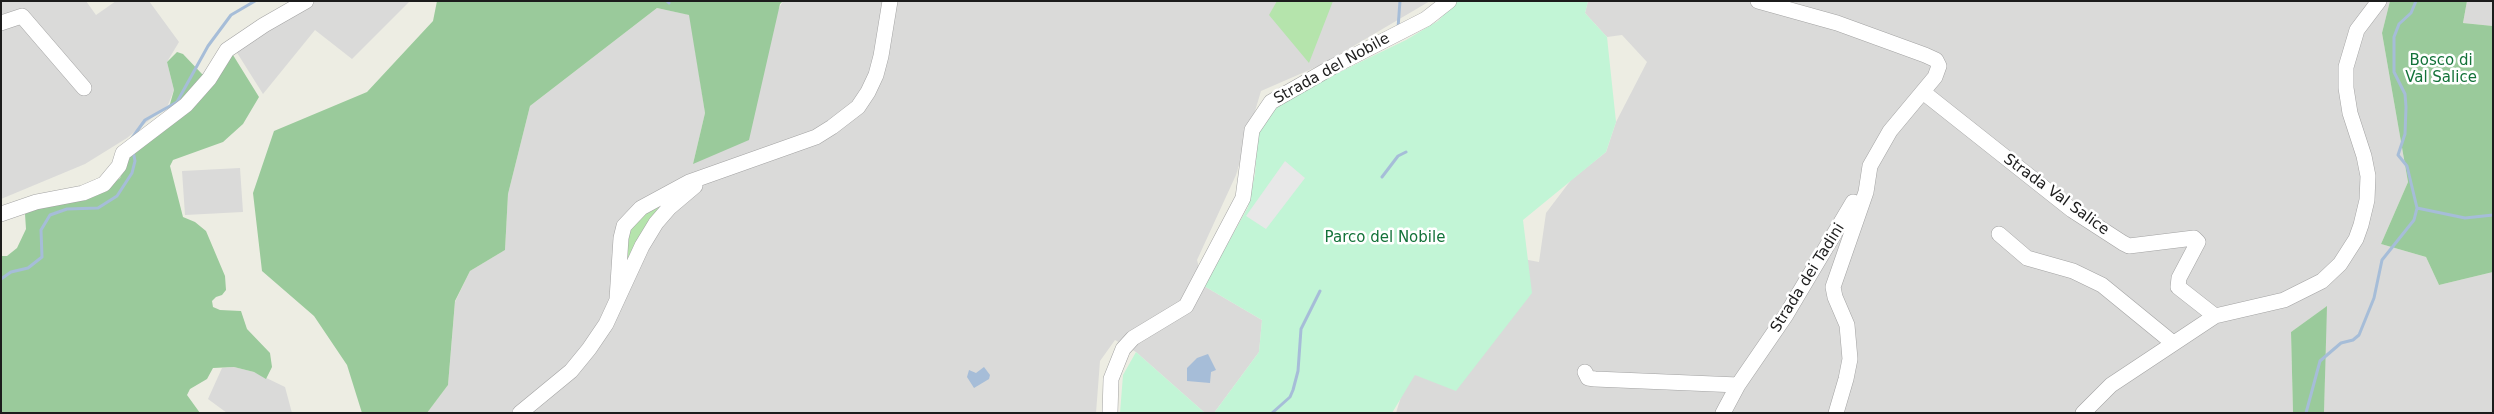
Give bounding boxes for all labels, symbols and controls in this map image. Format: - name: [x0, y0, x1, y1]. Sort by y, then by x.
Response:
- street label: Strada del Nobile: [1271, 30, 1393, 108]
- park label: Bosco di Val Salice: [2405, 52, 2477, 87]
- street label: Strada Val Salice: [2000, 151, 2112, 239]
- street label: Strada dei Tadini: [1767, 220, 1849, 336]
- park label: Parco del Nobile: [1325, 229, 1445, 247]

